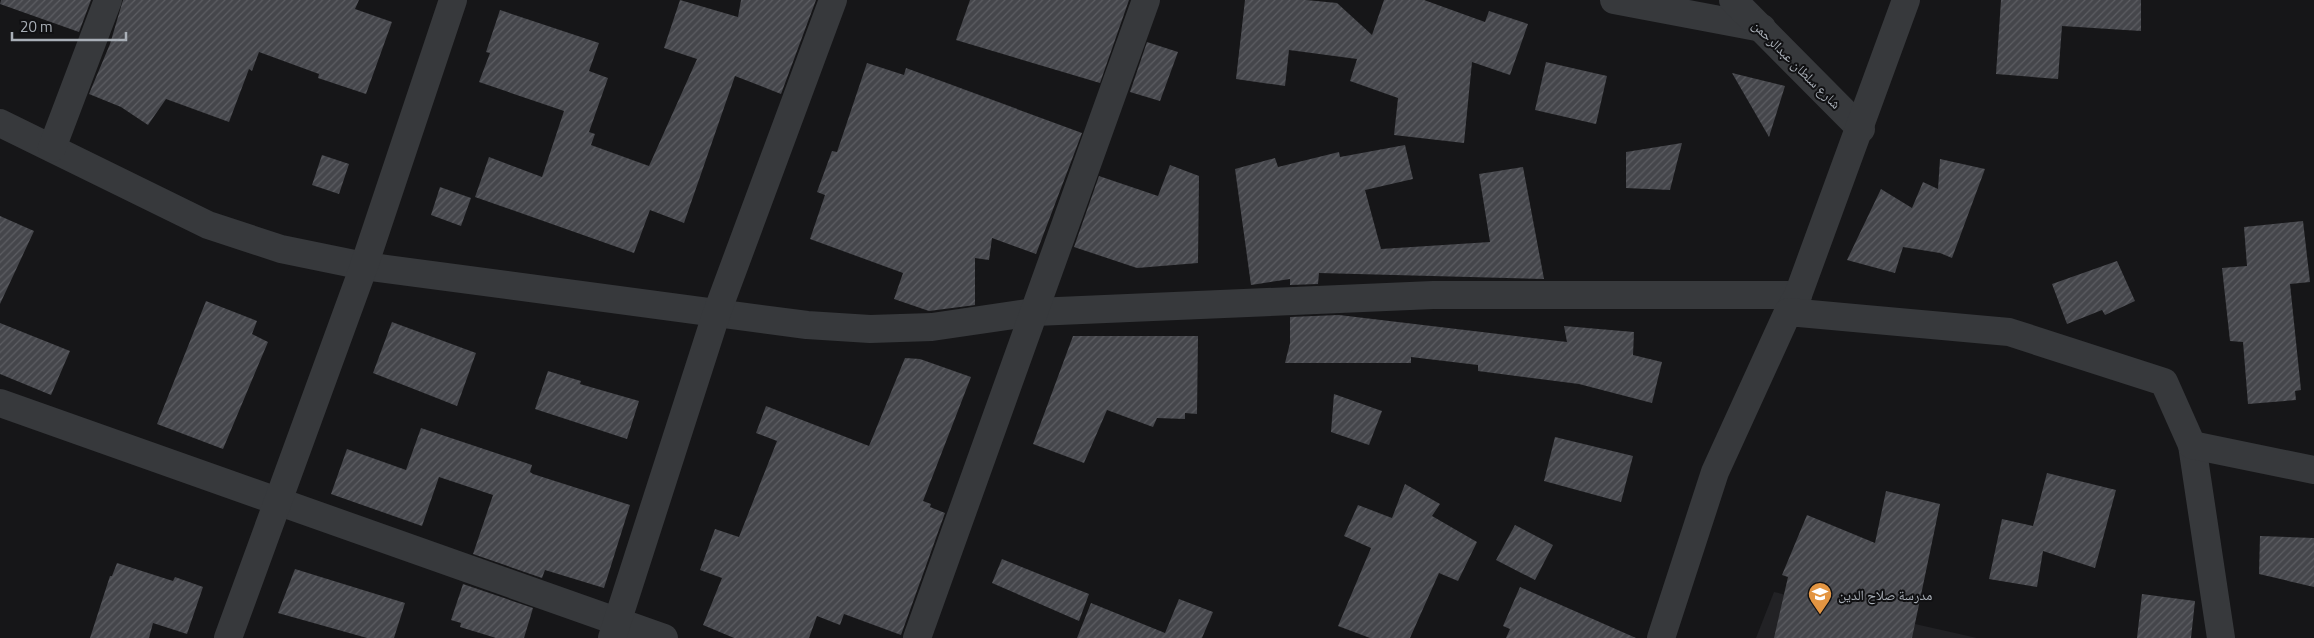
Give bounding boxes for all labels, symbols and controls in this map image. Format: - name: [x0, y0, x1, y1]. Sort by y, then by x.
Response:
- scale bar: [12, 10, 126, 42]
- text: 20 m: [20, 15, 53, 38]
- street label: شارع سلطان عبدالرحمن: [1748, 15, 1846, 113]
- school or university icon: مدرسة صلاح الدين: [1807, 581, 1833, 615]
- place label: مدرسة صلاح الدين: [1838, 584, 1933, 605]

